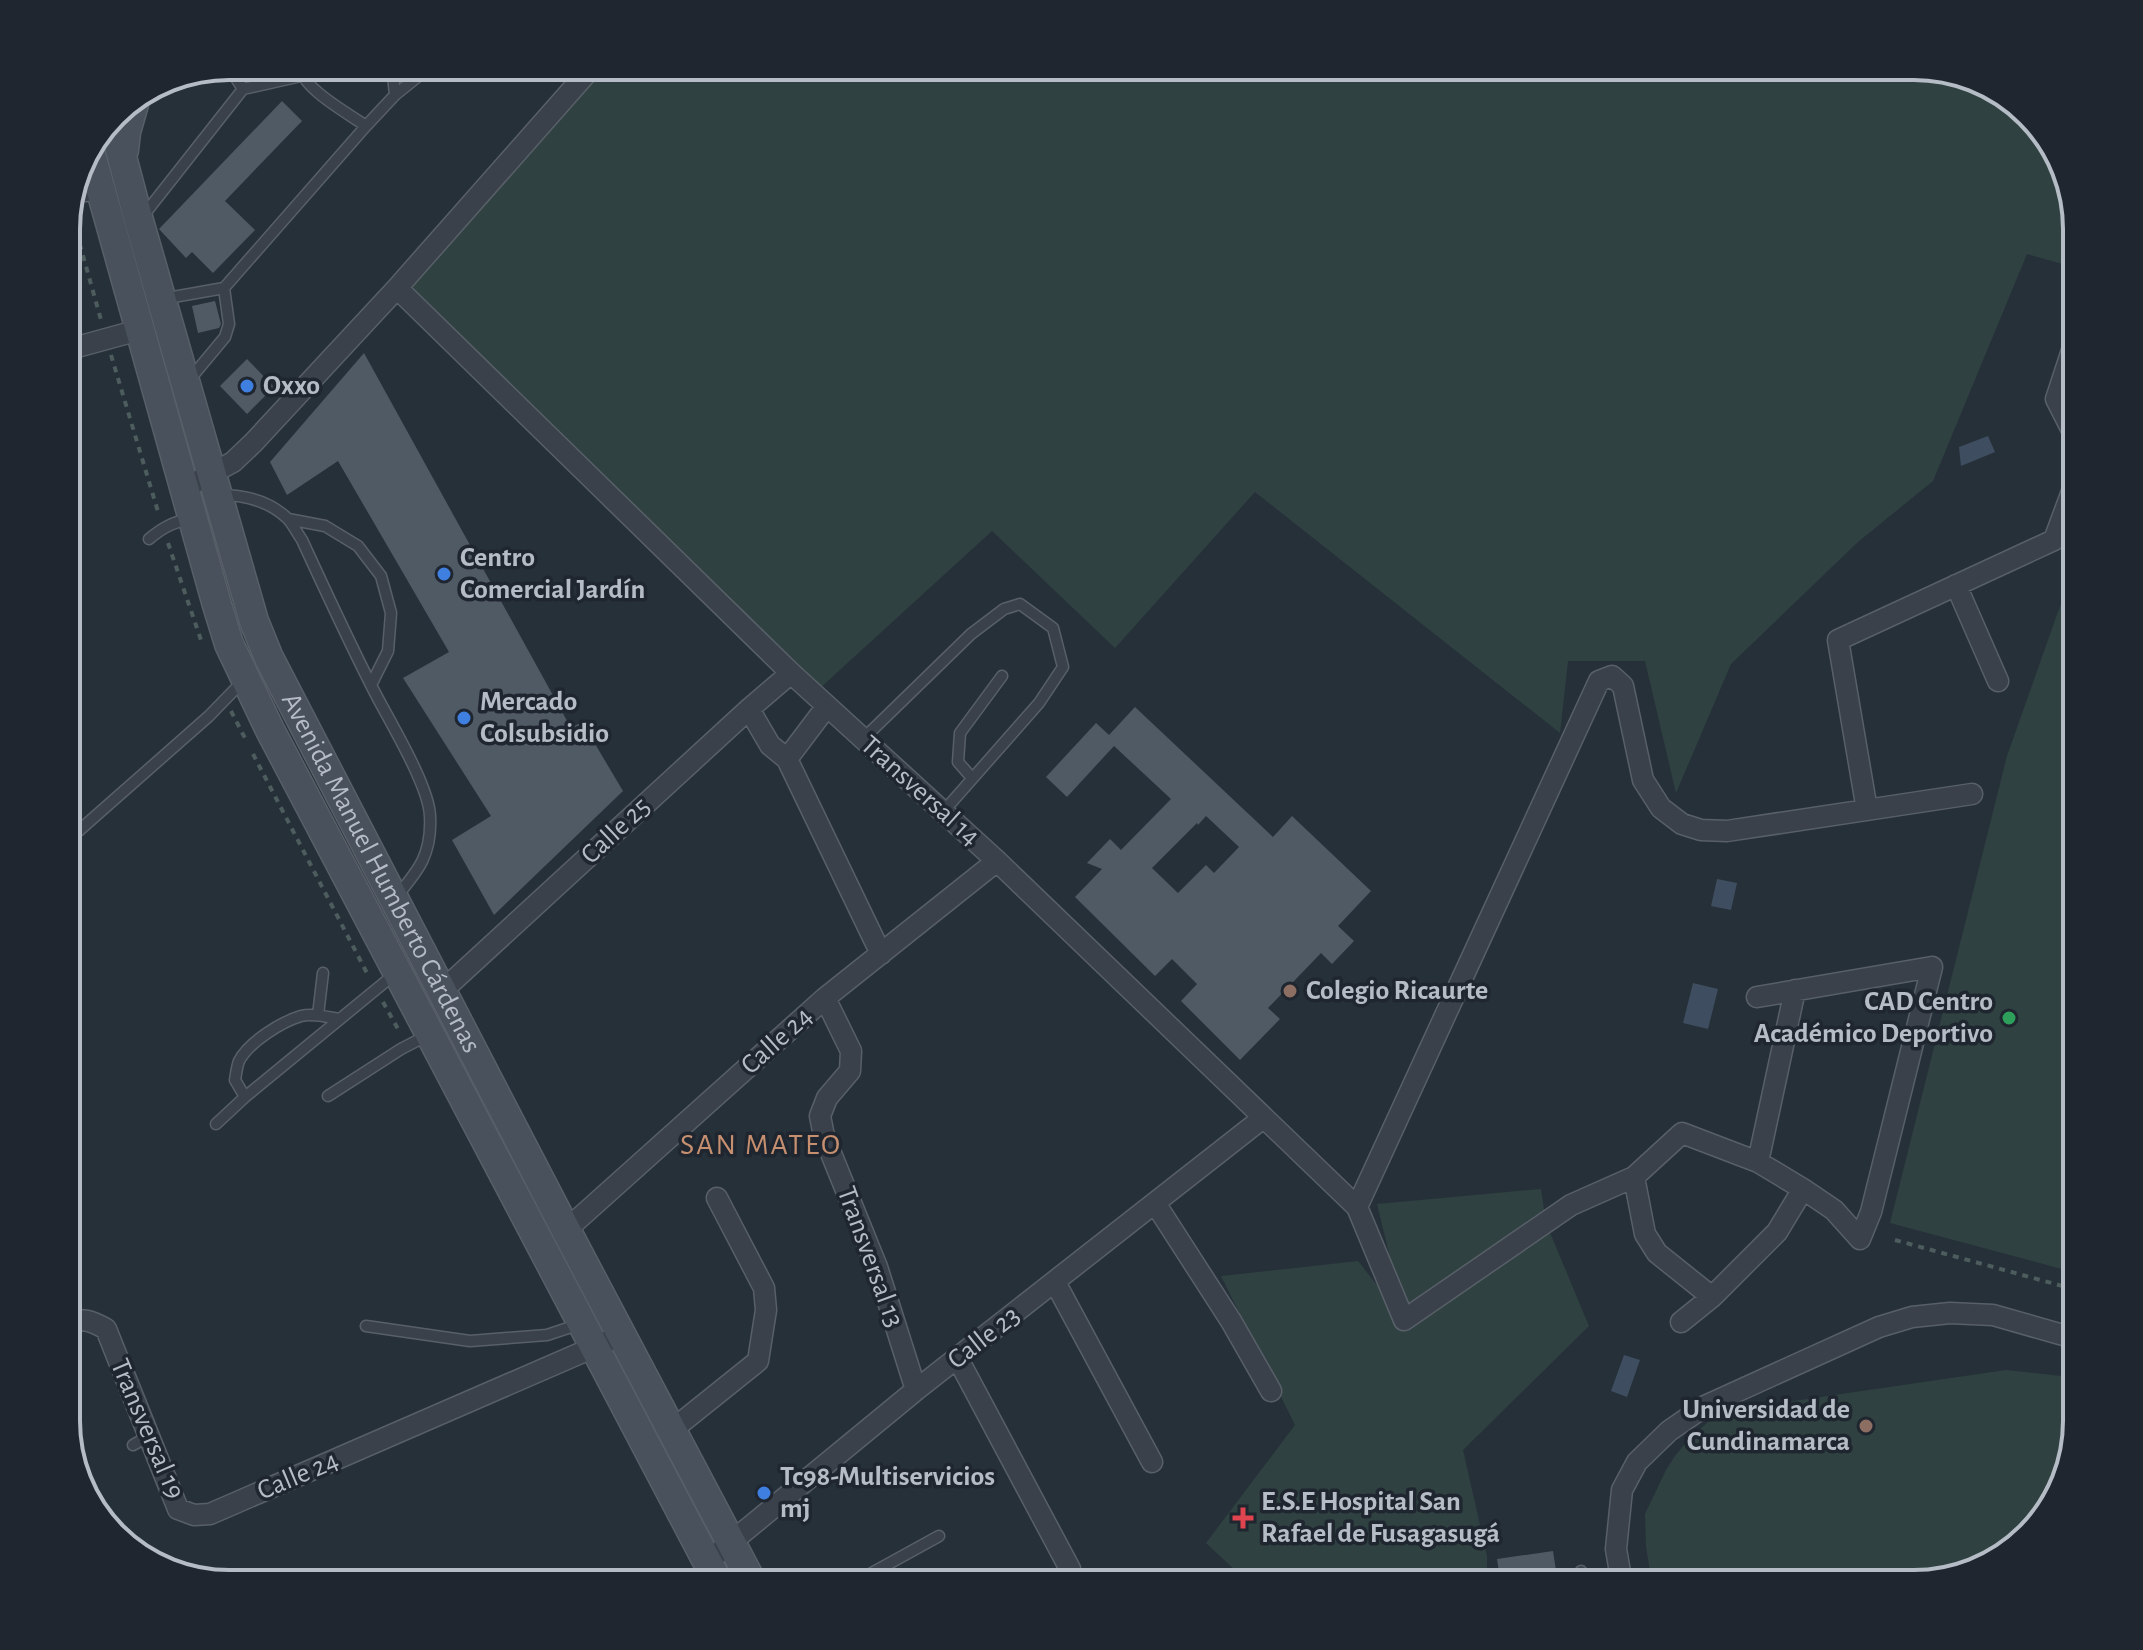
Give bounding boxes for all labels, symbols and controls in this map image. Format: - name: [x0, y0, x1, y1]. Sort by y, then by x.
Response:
- place label: Oxxo: [263, 372, 320, 400]
- marker: Oxxo: [238, 377, 256, 395]
- place label: Centro Comercial Jardín: [460, 544, 645, 604]
- marker: Centro Comercial Jardín: [435, 565, 453, 583]
- place label: Mercado Colsubsidio: [480, 688, 609, 748]
- street label: Avenida Manuel Humberto Cárdenas: [276, 689, 486, 1058]
- marker: Mercado Colsubsidio: [455, 709, 473, 727]
- street label: Transversal 14: [855, 731, 985, 851]
- street label: Calle 25: [576, 792, 656, 870]
- place label: Colegio Ricaurte: [1306, 977, 1488, 1005]
- marker: Colegio Ricaurte: [1281, 982, 1299, 1000]
- place label: CAD Centro Académico Deportivo: [1754, 988, 1993, 1048]
- street label: Calle 24: [736, 1002, 818, 1080]
- marker: CAD Centro Académico Deportivo: [2000, 1009, 2018, 1027]
- district label: SAN MATEO: [680, 1130, 842, 1160]
- street label: Transversal 13: [832, 1183, 908, 1331]
- street label: Calle 23: [943, 1301, 1025, 1375]
- street label: Transversal 19: [105, 1355, 189, 1503]
- place label: Universidad de Cundinamarca: [1682, 1396, 1850, 1456]
- marker: Universidad de Cundinamarca: [1857, 1417, 1875, 1435]
- street label: Calle 24: [253, 1446, 343, 1506]
- place label: Tc98-Multiservicios mj: [780, 1463, 995, 1523]
- marker: Tc98-Multiservicios mj: [755, 1484, 773, 1502]
- place label: E.S.E Hospital San Rafael de Fusagasugá: [1261, 1488, 1500, 1548]
- marker: E.S.E Hospital San Rafael de Fusagasugá: [1232, 1507, 1254, 1529]

